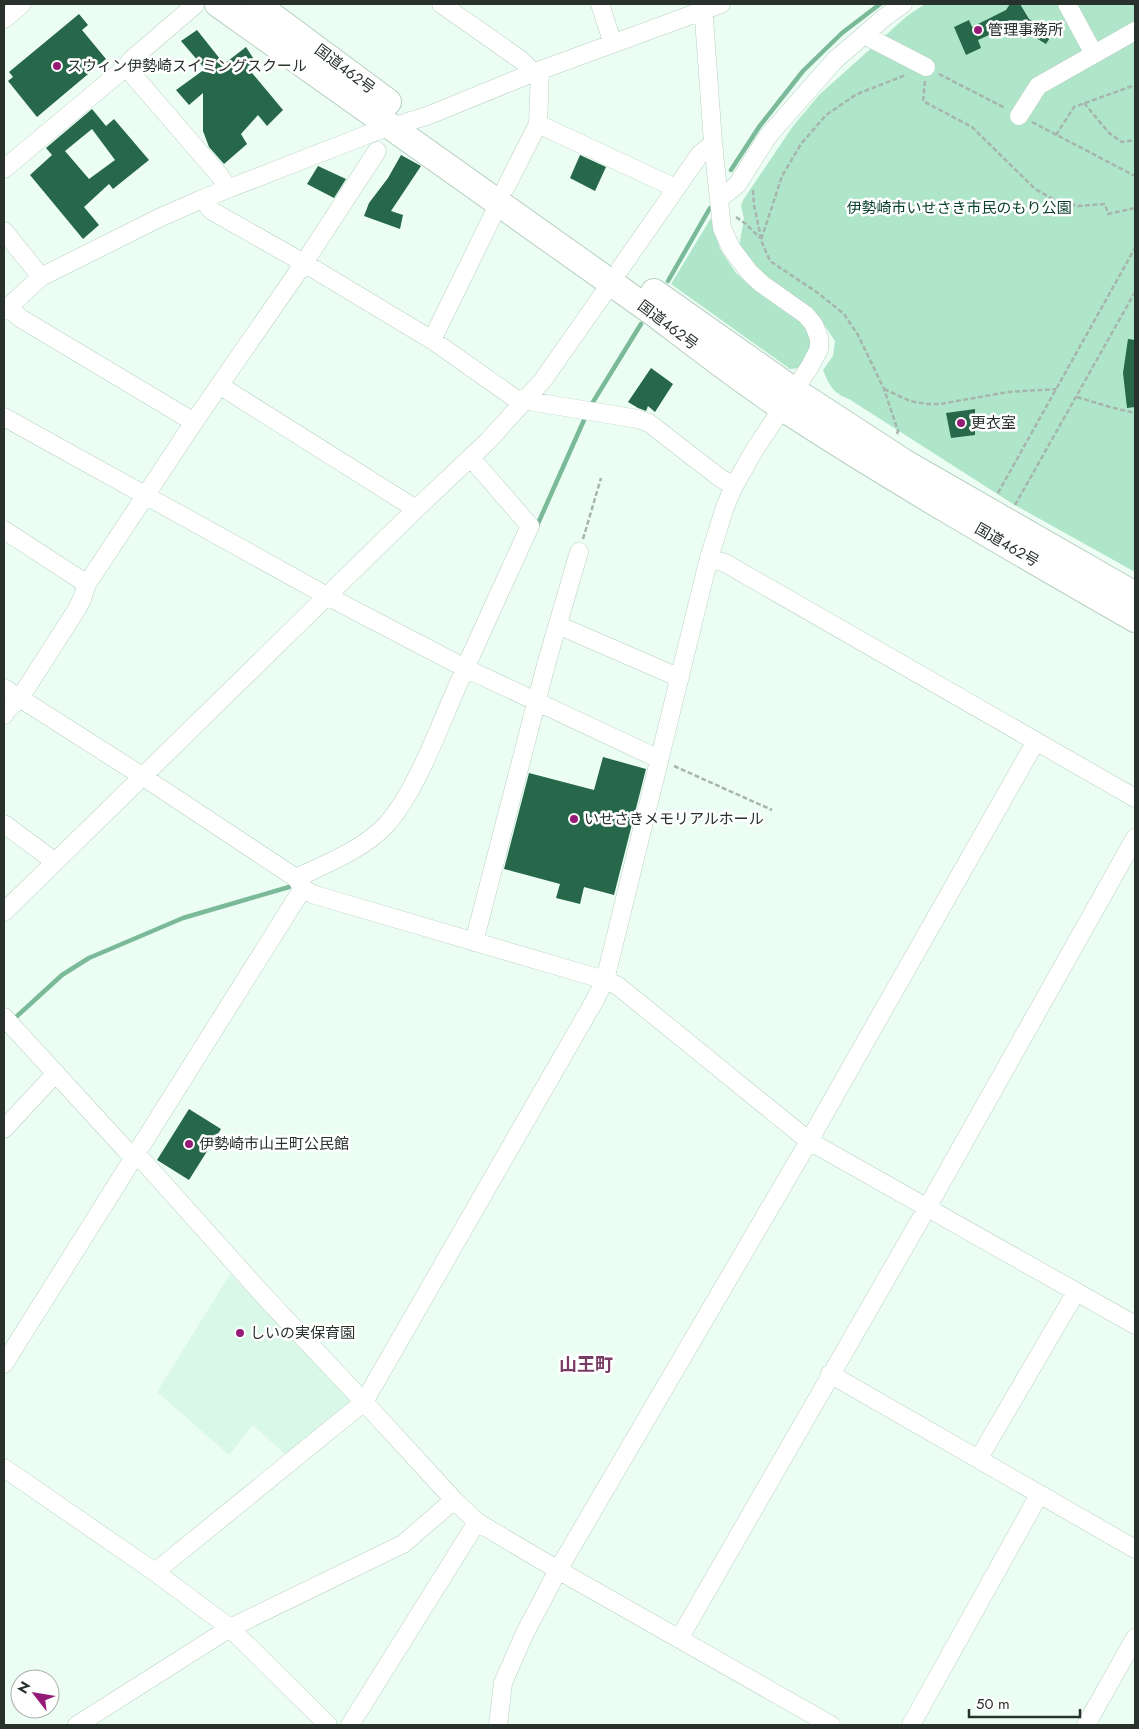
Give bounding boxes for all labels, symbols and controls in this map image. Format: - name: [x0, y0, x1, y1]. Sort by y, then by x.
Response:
- place label: 管理事務所: [988, 19, 1063, 41]
- marker: 管理事務所: [972, 24, 984, 36]
- street label: 国道462号: [310, 39, 380, 99]
- place label: スウィン伊勢崎スイミングスクール: [67, 55, 307, 77]
- marker: スウィン伊勢崎スイミングスクール: [51, 60, 63, 72]
- park label: 伊勢崎市いせさき市民のもり公園: [846, 197, 1072, 219]
- street label: 国道462号: [633, 295, 703, 355]
- place label: 更衣室: [971, 412, 1016, 434]
- marker: 更衣室: [955, 417, 967, 429]
- street label: 国道462号: [971, 518, 1043, 572]
- place label: いせさきメモリアルホール: [584, 808, 764, 830]
- marker: いせさきメモリアルホール: [568, 813, 580, 825]
- place label: 伊勢崎市山王町公民館: [199, 1133, 349, 1155]
- marker: 伊勢崎市山王町公民館: [183, 1138, 195, 1150]
- place label: しいの実保育園: [250, 1322, 355, 1344]
- marker: しいの実保育園: [234, 1327, 246, 1339]
- district label: 山王町: [559, 1352, 613, 1378]
- north arrow: [10, 1669, 60, 1719]
- text: N: [12, 1677, 35, 1697]
- scale bar: [969, 1686, 1080, 1718]
- text: 50 m: [976, 1693, 1010, 1715]

